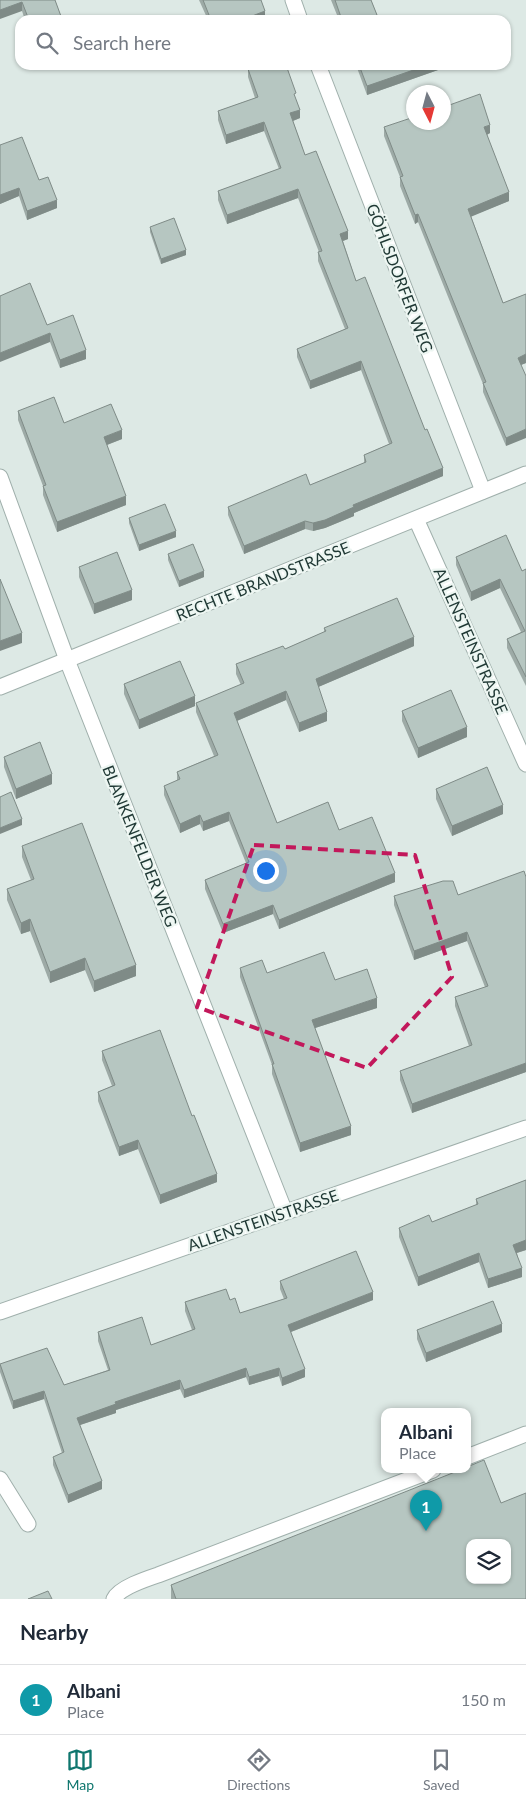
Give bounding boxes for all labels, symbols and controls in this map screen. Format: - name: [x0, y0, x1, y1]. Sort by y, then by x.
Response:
- search box: [15, 15, 511, 70]
- icon: search: [33, 29, 61, 57]
- text: Search here: [73, 31, 171, 54]
- north arrow: [406, 85, 451, 130]
- street label: GÖHLSDORFER WEG: [363, 201, 438, 355]
- street label: RECHTE BRANDSTRASSE: [173, 537, 353, 624]
- street label: ALLENSTEINSTRASSE: [431, 565, 512, 717]
- street label: BLANKENFELDER WEG: [99, 762, 182, 929]
- your location: [253, 858, 279, 884]
- street label: ALLENSTEINSTRASSE: [185, 1185, 341, 1254]
- popup: [381, 1408, 471, 1473]
- text: Albani: [399, 1420, 453, 1443]
- text: Place: [399, 1443, 436, 1462]
- pin: 1: [410, 1490, 442, 1531]
- map controls: [466, 1539, 511, 1584]
- button: layers: [466, 1539, 511, 1584]
- text: Nearby: [20, 1619, 88, 1644]
- text: Albani: [67, 1679, 121, 1702]
- text: 1: [31, 1690, 41, 1709]
- text: 150 m: [461, 1690, 506, 1709]
- text: Place: [67, 1702, 104, 1721]
- tab: Map: [66, 1746, 94, 1793]
- tab: Directions: [227, 1746, 290, 1793]
- tab: Saved: [423, 1746, 460, 1793]

